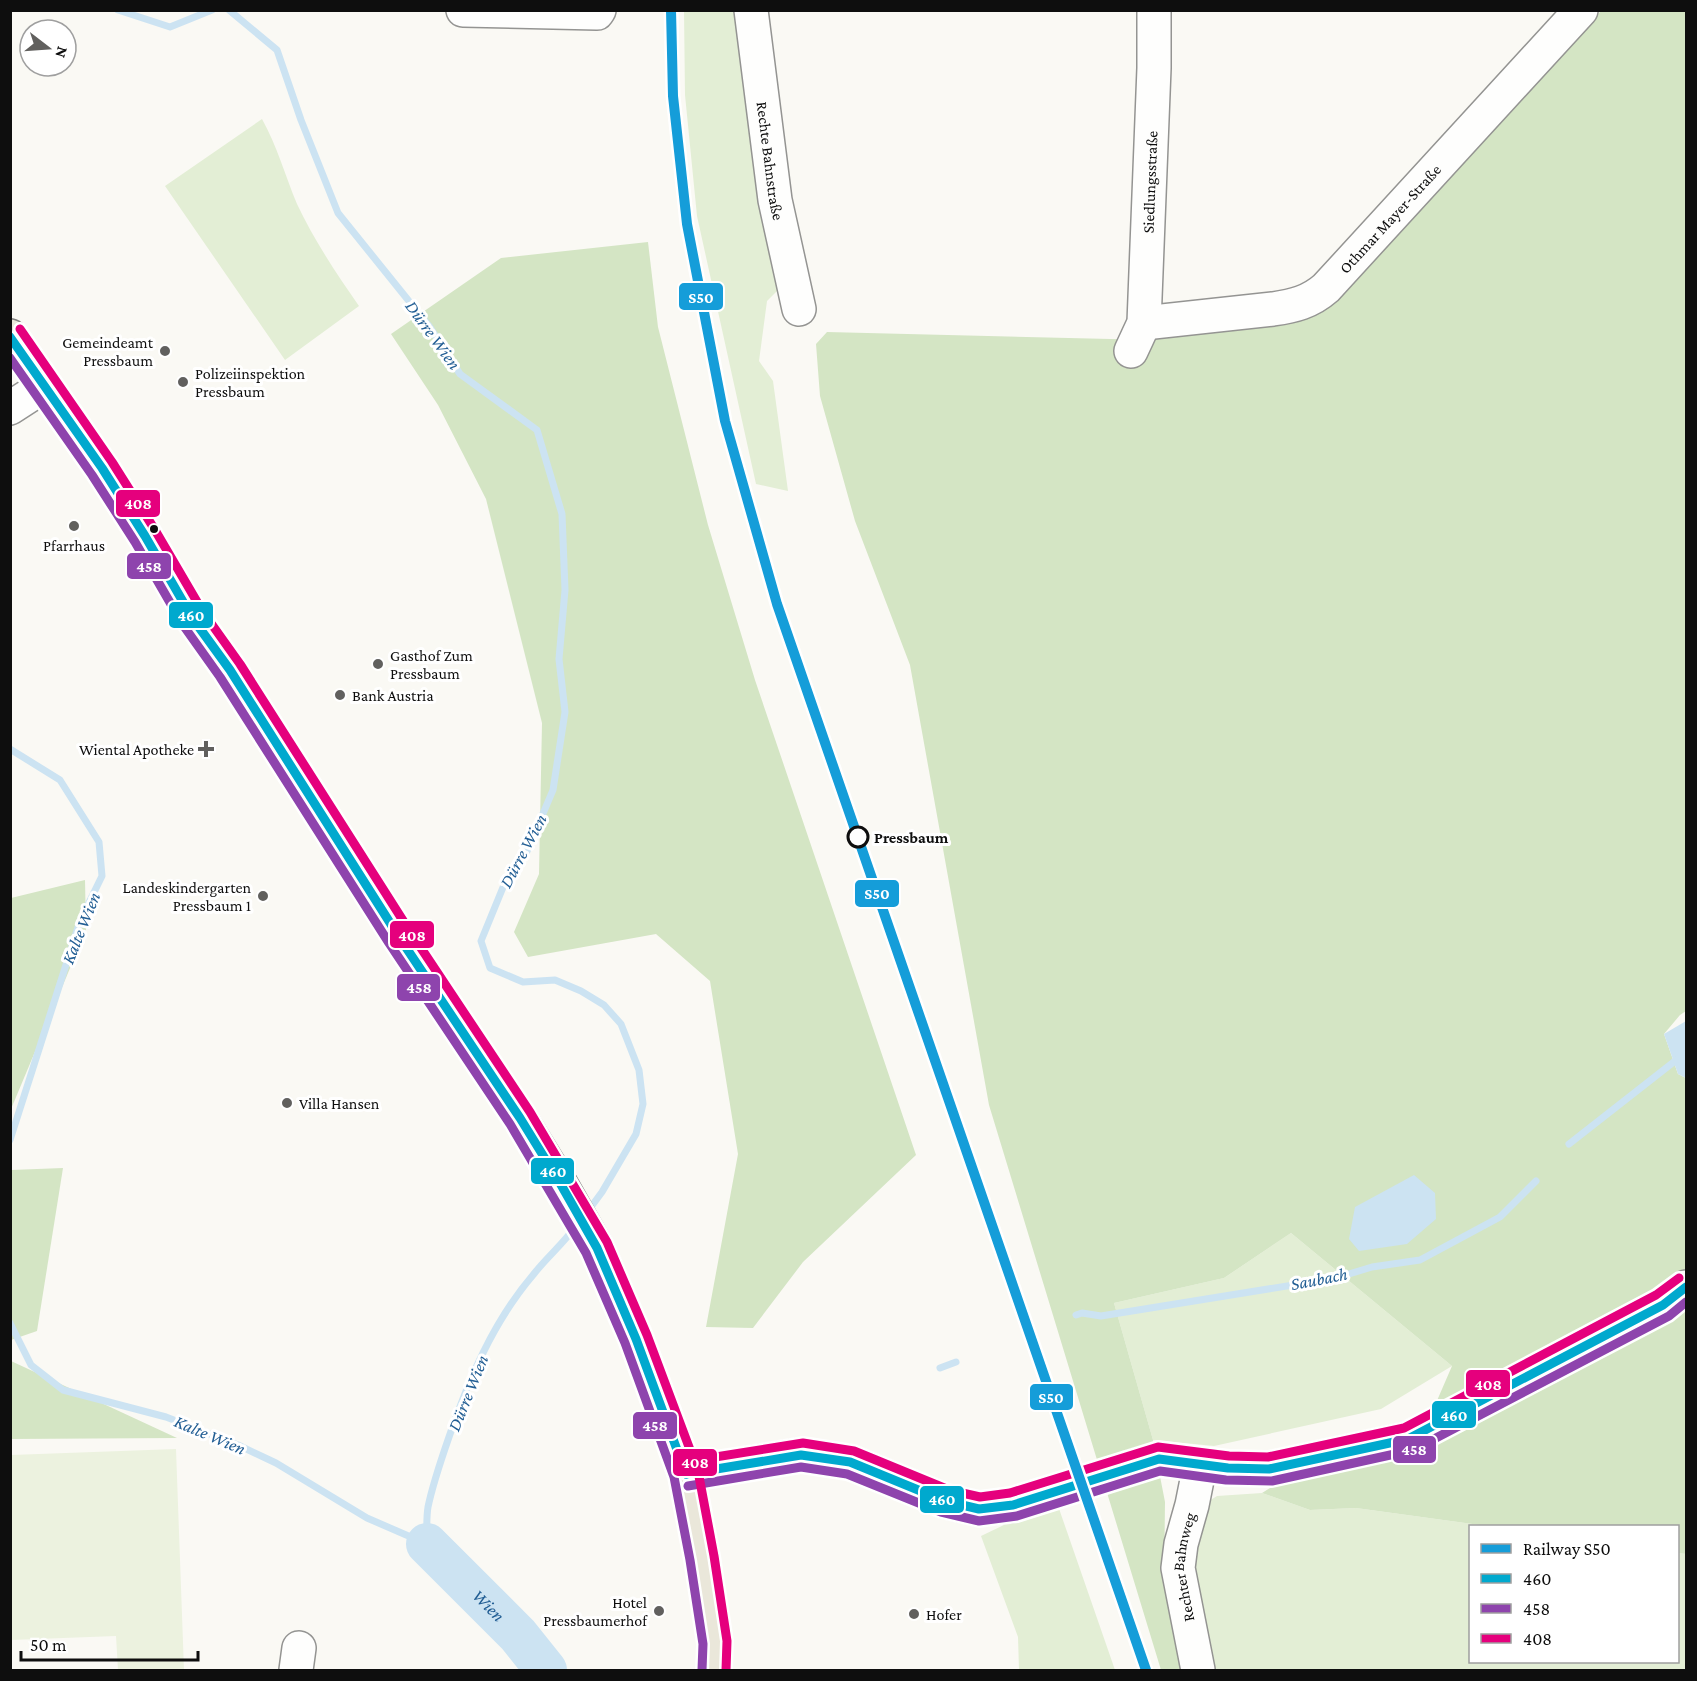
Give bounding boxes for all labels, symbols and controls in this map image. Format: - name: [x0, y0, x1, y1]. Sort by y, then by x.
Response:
- north arrow: [18, 18, 78, 78]
- text: N: [52, 45, 72, 60]
- street label: Rechte Bahnstraße: [754, 100, 787, 222]
- street label: Siedlungsstraße: [1140, 130, 1161, 234]
- street label: Othmar Mayer-Straße: [1336, 161, 1444, 277]
- line badge: S50: [678, 282, 724, 311]
- text: S50: [688, 289, 714, 306]
- water label: Dürre Wien: [401, 297, 465, 373]
- place label: Gemeindeamt Pressbaum: [62, 334, 154, 369]
- marker: Gemeindeamt Pressbaum: [158, 344, 172, 358]
- place label: Polizeiinspektion Pressbaum: [195, 365, 306, 400]
- marker: Polizeiinspektion Pressbaum: [176, 375, 190, 389]
- line badge: 408: [115, 489, 161, 518]
- text: 408: [124, 495, 152, 512]
- marker: Pfarrhaus: [67, 519, 81, 533]
- unlabelled marker: [148, 523, 160, 535]
- place label: Pfarrhaus: [43, 537, 105, 554]
- line badge: 458: [126, 552, 172, 580]
- text: 458: [136, 558, 162, 575]
- line badge: 460: [168, 601, 214, 629]
- text: 460: [177, 607, 205, 624]
- place label: Gasthof Zum Pressbaum: [390, 647, 473, 682]
- marker: Gasthof Zum Pressbaum: [371, 657, 385, 671]
- place label: Bank Austria: [352, 687, 434, 704]
- marker: Bank Austria: [333, 688, 347, 702]
- place label: Wiental Apotheke: [79, 741, 194, 759]
- marker: Wiental Apotheke: [199, 742, 213, 756]
- water label: Dürre Wien: [495, 811, 551, 891]
- marker: Pressbaum: [847, 826, 869, 848]
- place label: Pressbaum: [874, 829, 949, 846]
- place label: Landeskindergarten Pressbaum 1: [122, 879, 251, 914]
- line badge: S50: [854, 879, 900, 908]
- text: S50: [864, 885, 890, 902]
- water label: Kalte Wien: [58, 889, 104, 967]
- marker: Landeskindergarten Pressbaum 1: [256, 889, 270, 903]
- line badge: 408: [389, 920, 435, 949]
- text: 408: [398, 927, 426, 944]
- line badge: 458: [396, 973, 441, 1002]
- text: 458: [406, 979, 432, 996]
- place label: Villa Hansen: [299, 1095, 380, 1112]
- marker: Villa Hansen: [280, 1096, 294, 1110]
- line badge: 460: [530, 1157, 575, 1185]
- text: 460: [539, 1163, 567, 1180]
- water label: Saubach: [1289, 1264, 1349, 1294]
- water label: Dürre Wien: [444, 1352, 492, 1434]
- line badge: 408: [1465, 1369, 1511, 1398]
- text: 408: [1474, 1376, 1502, 1393]
- line badge: S50: [1029, 1383, 1074, 1411]
- text: S50: [1038, 1389, 1064, 1406]
- line badge: 460: [1431, 1400, 1477, 1429]
- text: 460: [1440, 1407, 1468, 1424]
- water label: Kalte Wien: [171, 1411, 249, 1459]
- line badge: 458: [632, 1411, 678, 1440]
- text: 458: [642, 1417, 668, 1434]
- line badge: 458: [1392, 1435, 1437, 1464]
- text: 458: [1401, 1441, 1427, 1458]
- line badge: 408: [672, 1448, 718, 1477]
- text: 408: [681, 1454, 709, 1471]
- line badge: 460: [919, 1485, 965, 1514]
- text: 460: [928, 1491, 956, 1508]
- street label: Rechter Bahnweg: [1170, 1510, 1200, 1623]
- legend: [1469, 1525, 1679, 1663]
- text: Railway S50: [1523, 1539, 1611, 1559]
- text: 460: [1523, 1569, 1552, 1589]
- water label: Wien: [468, 1585, 509, 1626]
- place label: Hotel Pressbaumerhof: [543, 1594, 648, 1629]
- text: 458: [1523, 1599, 1550, 1619]
- marker: Hotel Pressbaumerhof: [652, 1604, 666, 1618]
- place label: Hofer: [926, 1606, 962, 1623]
- marker: Hofer: [907, 1607, 921, 1621]
- scale bar: [21, 1624, 198, 1662]
- text: 408: [1523, 1629, 1552, 1649]
- text: 50 m: [30, 1635, 67, 1655]

